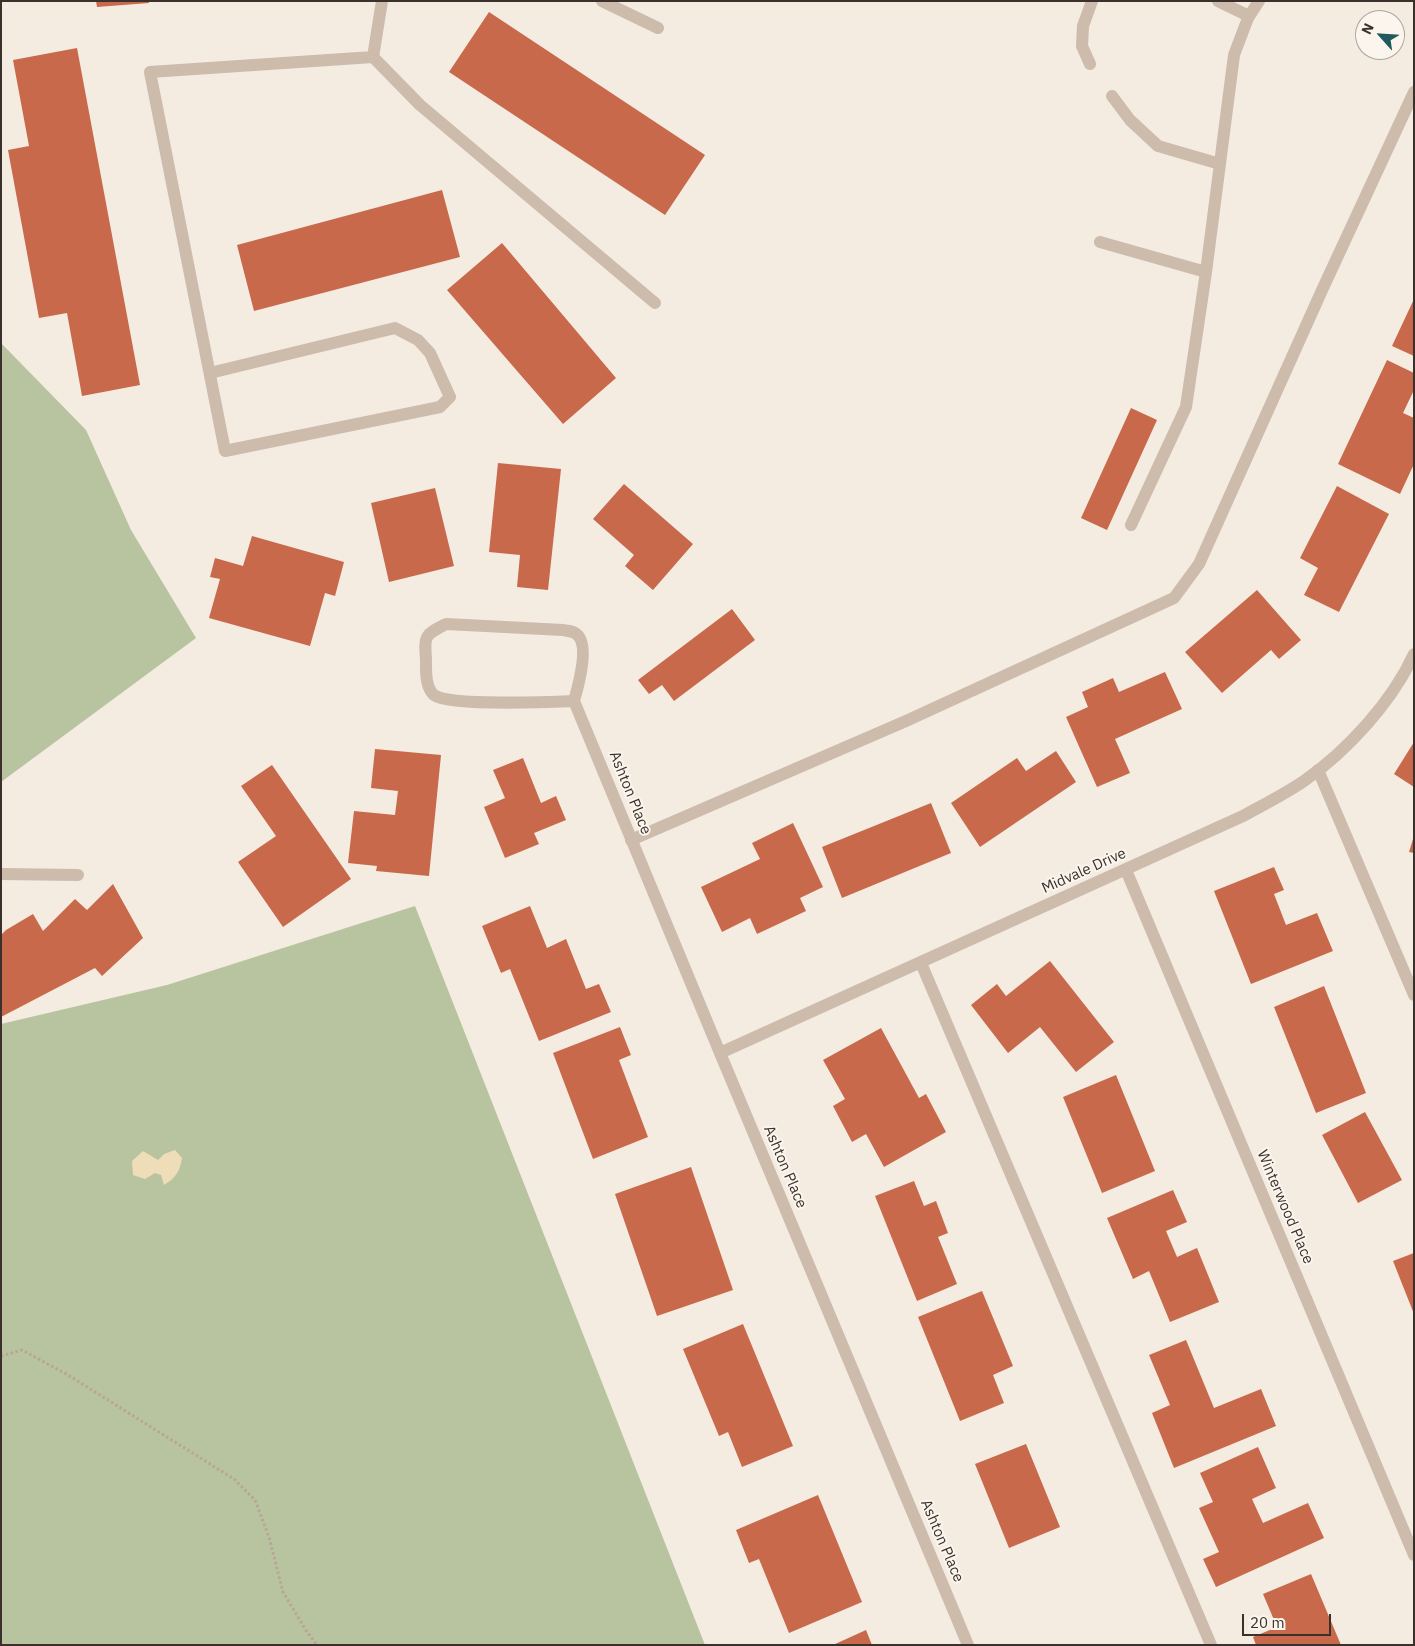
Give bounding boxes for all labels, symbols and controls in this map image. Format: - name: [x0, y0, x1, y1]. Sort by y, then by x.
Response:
- north arrow: [1355, 10, 1405, 60]
- text: N: [1357, 20, 1378, 37]
- street label: Ashton Place: [605, 749, 655, 837]
- street label: Midvale Drive: [1039, 844, 1129, 898]
- street label: Ashton Place: [760, 1123, 810, 1211]
- street label: Winterwood Place: [1253, 1147, 1317, 1267]
- street label: Ashton Place: [917, 1497, 967, 1585]
- scale bar: [1245, 1604, 1334, 1636]
- text: 20 m: [1250, 1613, 1285, 1632]

